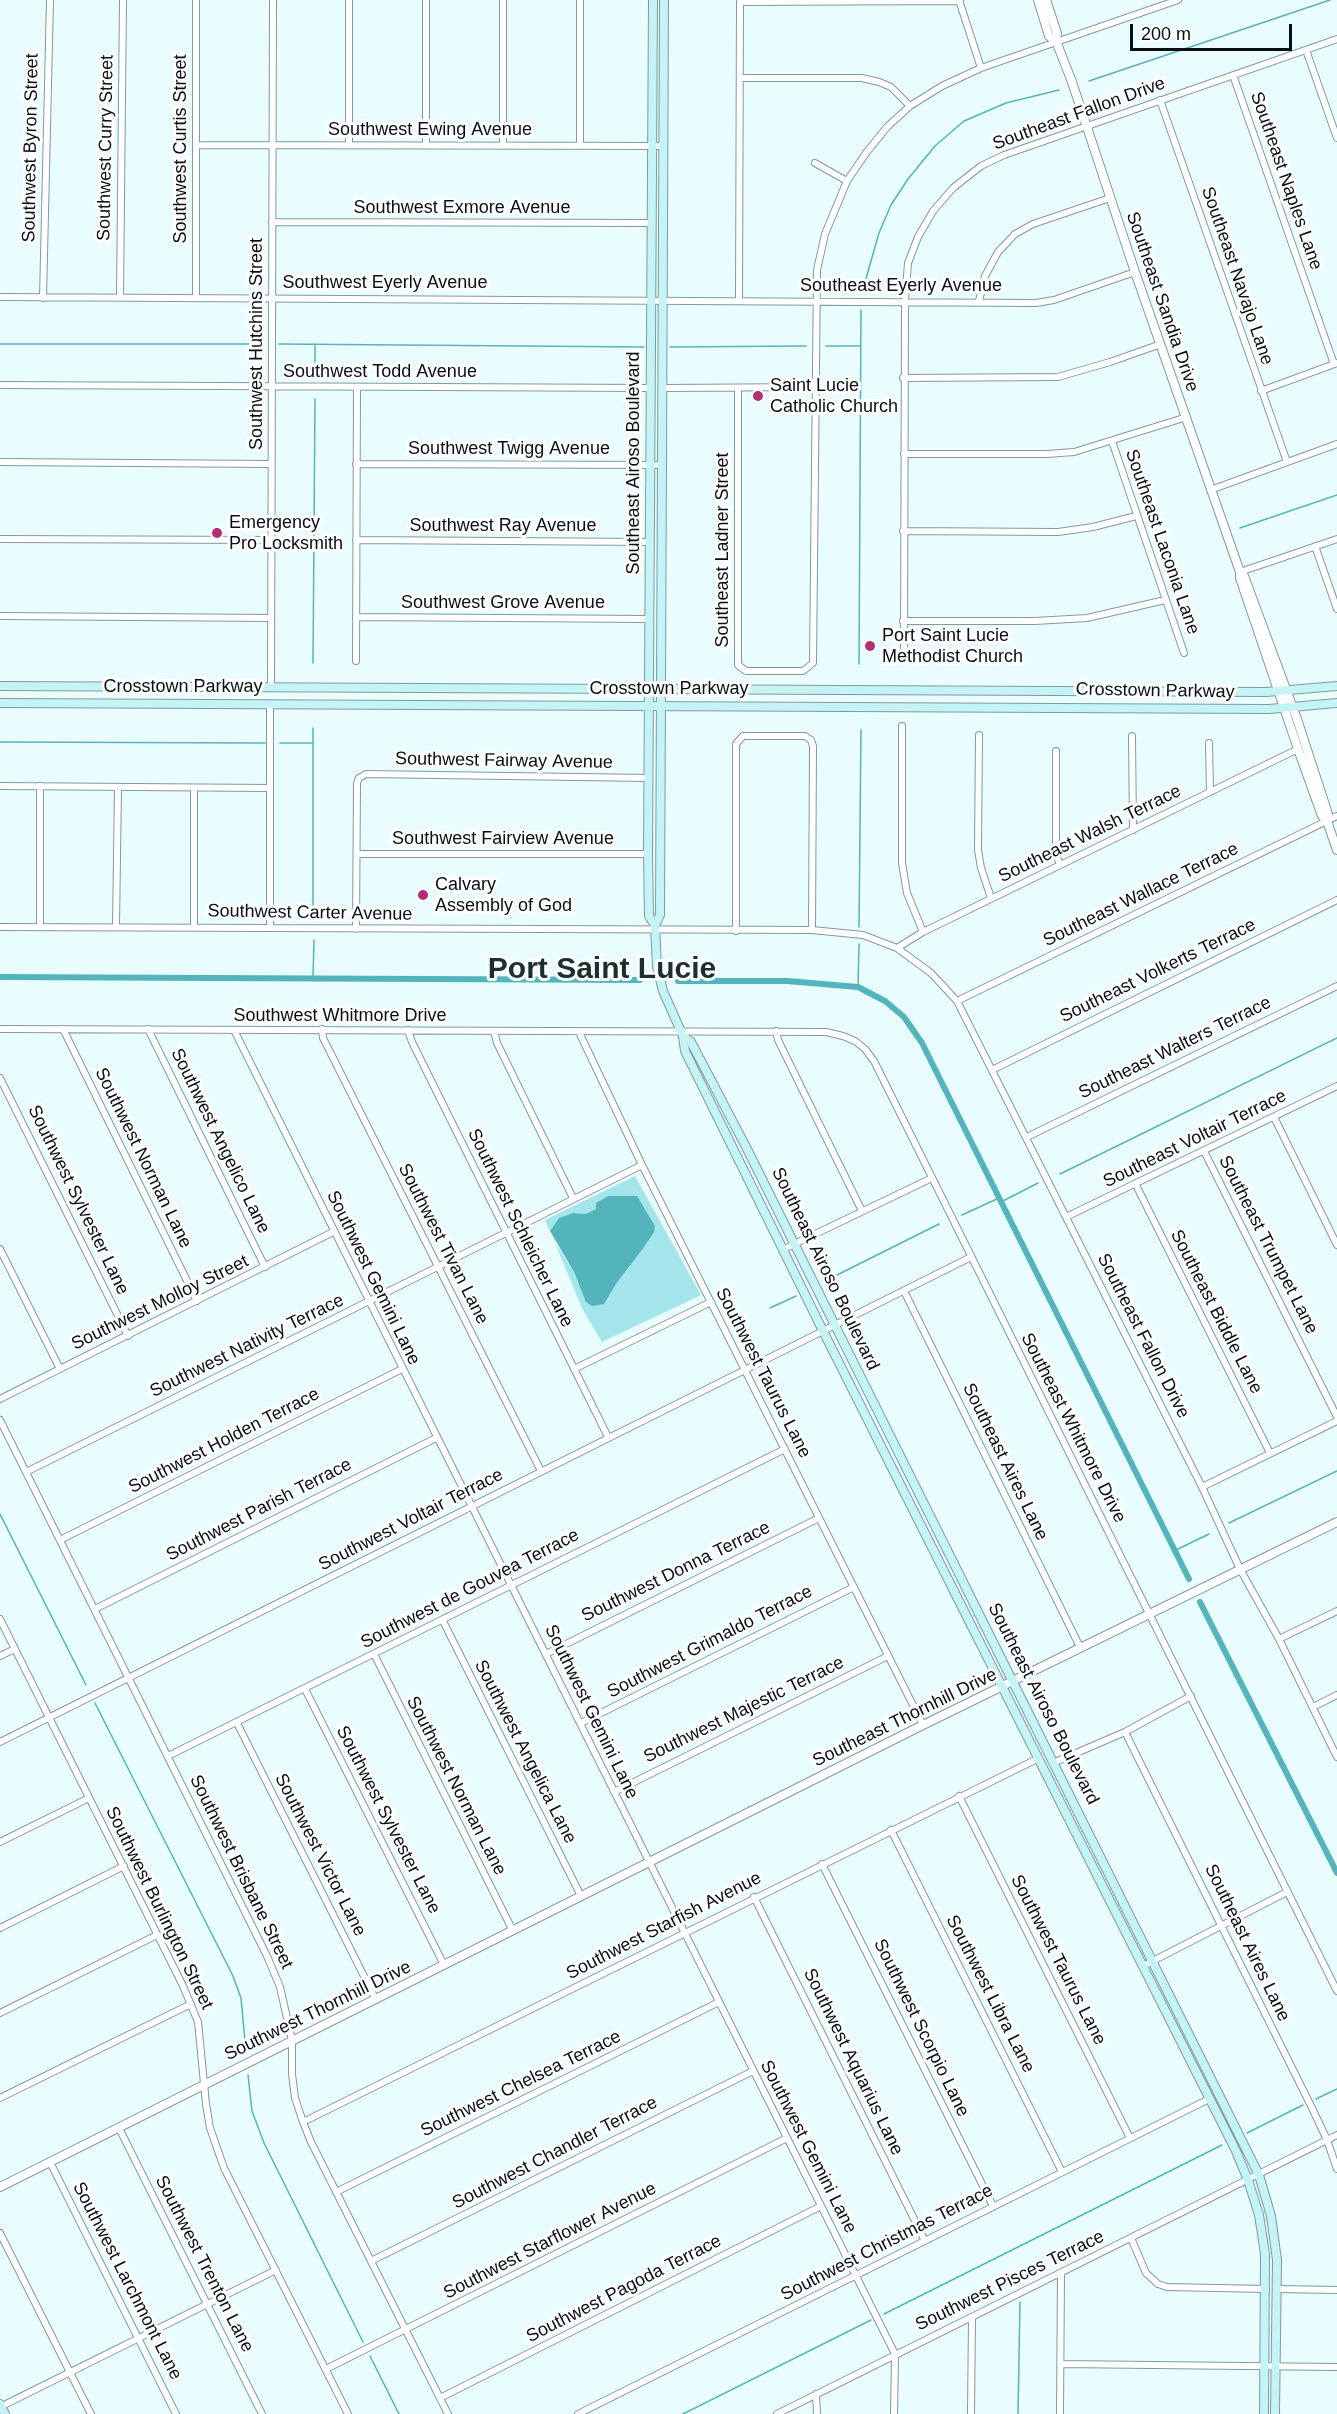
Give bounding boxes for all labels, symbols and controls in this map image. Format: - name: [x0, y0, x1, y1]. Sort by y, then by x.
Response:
- scale bar: [1133, 12, 1295, 50]
- text: 200 m: [1141, 24, 1191, 44]
- street label: Southwest Byron Street: [19, 53, 43, 243]
- street label: Southwest Curtis Street: [170, 54, 192, 244]
- street label: Southwest Curry Street: [94, 55, 118, 241]
- street label: Southeast Fallon Drive: [990, 73, 1168, 155]
- street label: Southeast Naples Lane: [1245, 89, 1327, 273]
- street label: Southwest Ewing Avenue: [328, 119, 532, 141]
- street label: Southeast Navajo Lane: [1196, 184, 1278, 368]
- street label: Southwest Exmore Avenue: [354, 197, 570, 219]
- street label: Southeast Sandia Drive: [1121, 209, 1203, 395]
- street label: Southwest Hutchins Street: [246, 238, 268, 450]
- street label: Southwest Eyerly Avenue: [283, 272, 487, 294]
- street label: Southeast Eyerly Avenue: [800, 275, 1002, 297]
- street label: Southeast Airoso Boulevard: [623, 351, 645, 575]
- street label: Southwest Todd Avenue: [283, 361, 477, 383]
- place label: Saint Lucie Catholic Church: [770, 375, 898, 418]
- marker: Saint Lucie Catholic Church: [751, 389, 765, 403]
- street label: Southwest Twigg Avenue: [408, 438, 610, 460]
- street label: Southeast Laconia Lane: [1120, 447, 1204, 637]
- street label: Southeast Ladner Street: [712, 452, 734, 648]
- place label: Emergency Pro Locksmith: [229, 512, 343, 554]
- street label: Southwest Ray Avenue: [410, 515, 596, 537]
- marker: Emergency Pro Locksmith: [210, 526, 224, 540]
- street label: Southwest Grove Avenue: [401, 592, 605, 614]
- place label: Port Saint Lucie Methodist Church: [882, 625, 1023, 668]
- marker: Port Saint Lucie Methodist Church: [863, 639, 877, 653]
- street label: Crosstown Parkway: [103, 676, 263, 698]
- street label: Crosstown Parkway: [589, 678, 749, 700]
- street label: Crosstown Parkway: [1075, 679, 1235, 703]
- street label: Southwest Fairway Avenue: [395, 748, 613, 774]
- street label: Southeast Walsh Terrace: [995, 780, 1185, 888]
- street label: Southwest Fairview Avenue: [392, 828, 614, 850]
- street label: Southeast Wallace Terrace: [1040, 838, 1242, 952]
- place label: Calvary Assembly of God: [435, 874, 572, 916]
- marker: Calvary Assembly of God: [416, 888, 430, 902]
- street label: Southwest Carter Avenue: [207, 900, 413, 926]
- street label: Southeast Volkerts Terrace: [1057, 914, 1259, 1028]
- district label: Port Saint Lucie: [488, 952, 716, 988]
- street label: Southeast Walters Terrace: [1075, 992, 1275, 1104]
- street label: Southwest Whitmore Drive: [233, 1005, 447, 1027]
- street label: Southwest Angelico Lane: [166, 1045, 274, 1237]
- street label: Southwest Norman Lane: [90, 1064, 196, 1252]
- street label: Southeast Voltair Terrace: [1100, 1085, 1290, 1193]
- street label: Southwest Sylvester Lane: [23, 1102, 133, 1298]
- street label: Southwest Schleicher Lane: [462, 1125, 578, 1331]
- street label: Southeast Trumpet Lane: [1214, 1152, 1322, 1338]
- street label: Southwest Tivan Lane: [393, 1160, 493, 1328]
- street label: Southeast Airoso Boulevard: [766, 1164, 884, 1374]
- street label: Southwest Gemini Lane: [321, 1187, 425, 1369]
- street label: Southeast Biddle Lane: [1165, 1226, 1267, 1398]
- street label: Southeast Fallon Drive: [1092, 1250, 1194, 1422]
- street label: Southwest Molloy Street: [68, 1251, 252, 1355]
- street label: Southwest Taurus Lane: [711, 1284, 815, 1462]
- street label: Southwest Nativity Terrace: [147, 1290, 347, 1402]
- street label: Southeast Whitmore Drive: [1016, 1330, 1130, 1526]
- street label: Southeast Aires Lane: [958, 1380, 1052, 1544]
- street label: Southwest Holden Terrace: [125, 1383, 323, 1499]
- street label: Southwest Parish Terrace: [163, 1454, 355, 1566]
- street label: Southwest Voltair Terrace: [315, 1464, 507, 1576]
- street label: Southwest Donna Terrace: [578, 1517, 774, 1627]
- street label: Southwest de Gouvea Terrace: [357, 1524, 583, 1654]
- street label: Southwest Grimaldo Terrace: [604, 1581, 816, 1703]
- street label: Southeast Airoso Boulevard: [983, 1600, 1103, 1808]
- street label: Southwest Gemini Lane: [539, 1621, 643, 1803]
- street label: Southwest Majestic Terrace: [640, 1652, 848, 1768]
- street label: Southwest Angelica Lane: [469, 1657, 581, 1847]
- street label: Southeast Thornhill Drive: [809, 1664, 1001, 1772]
- street label: Southwest Norman Lane: [401, 1693, 511, 1879]
- street label: Southwest Sylvester Lane: [331, 1722, 445, 1918]
- street label: Southwest Victor Lane: [270, 1770, 370, 1940]
- street label: Southwest Brisbane Street: [185, 1771, 297, 1973]
- street label: Southwest Burlington Street: [100, 1803, 218, 2013]
- street label: Southeast Aires Lane: [1200, 1861, 1294, 2025]
- street label: Southwest Starfish Avenue: [563, 1867, 765, 1985]
- street label: Southwest Taurus Lane: [1006, 1871, 1110, 2049]
- street label: Southwest Libra Lane: [941, 1912, 1039, 2076]
- street label: Southwest Scorpio Lane: [869, 1936, 973, 2120]
- street label: Southwest Thornhill Drive: [221, 1956, 415, 2066]
- street label: Southwest Aquarius Lane: [798, 1965, 908, 2159]
- street label: Southwest Chelsea Terrace: [417, 2026, 625, 2142]
- street label: Southwest Gemini Lane: [755, 2057, 861, 2237]
- street label: Southwest Chandler Terrace: [449, 2092, 661, 2214]
- street label: Southwest Trenton Lane: [150, 2172, 258, 2356]
- street label: Southwest Larchmont Lane: [68, 2178, 186, 2384]
- street label: Southwest Starflower Avenue: [440, 2178, 660, 2304]
- street label: Southwest Christmas Terrace: [777, 2180, 997, 2306]
- street label: Southwest Pisces Terrace: [912, 2226, 1108, 2336]
- street label: Southwest Pagoda Terrace: [523, 2230, 725, 2348]

